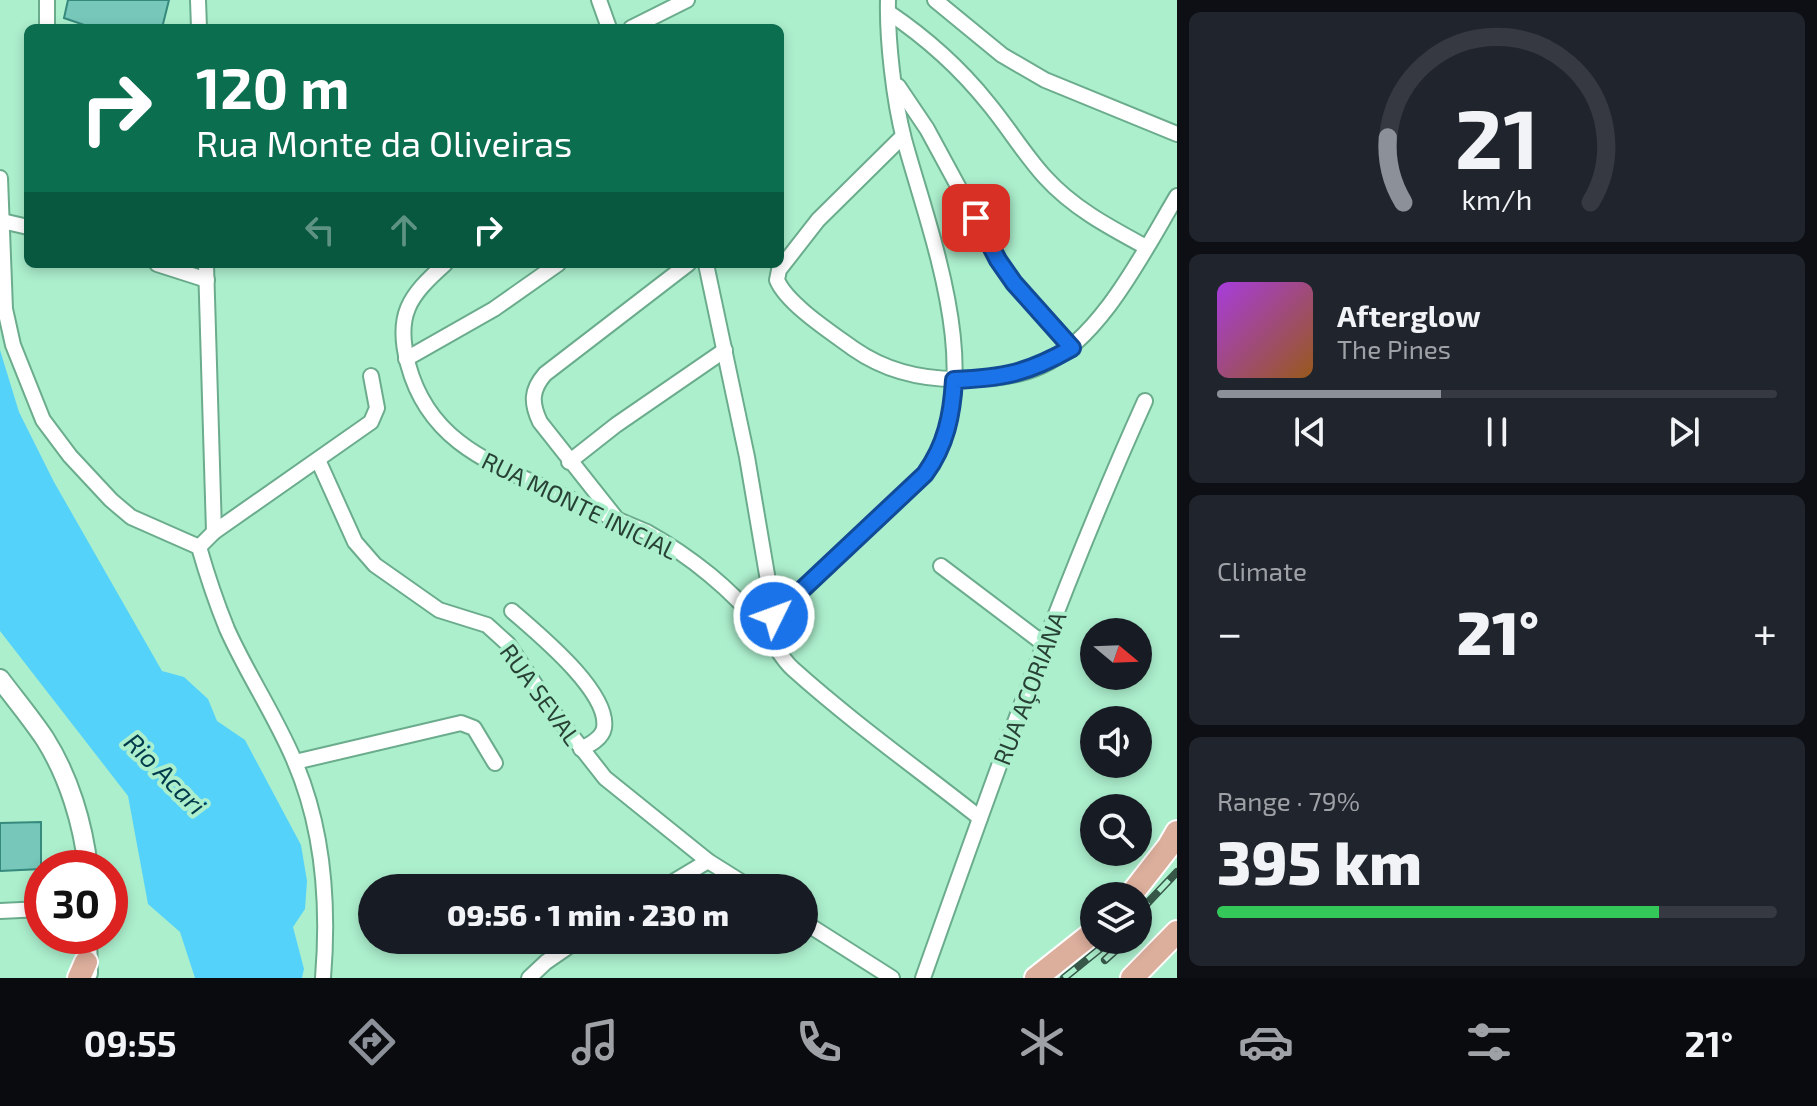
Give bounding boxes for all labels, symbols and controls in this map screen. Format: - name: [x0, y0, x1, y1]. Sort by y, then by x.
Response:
- text: 120 m: [196, 53, 350, 120]
- icon: right: [64, 56, 168, 160]
- text: 21: [1455, 85, 1539, 185]
- text: Rua Monte da Oliveiras: [196, 121, 572, 164]
- text: km/h: [1462, 181, 1532, 216]
- pin: [942, 184, 1010, 252]
- icon: arrive: [954, 196, 998, 240]
- icon: left: [298, 208, 342, 252]
- icon: ahead: [382, 208, 426, 252]
- icon: right: [466, 208, 510, 252]
- text: Afterglow: [1337, 297, 1481, 333]
- text: The Pines: [1337, 333, 1451, 364]
- icon: previous: [1288, 410, 1332, 454]
- icon: pause: [1475, 410, 1519, 454]
- icon: next: [1662, 410, 1706, 454]
- street label: RUA MONTE INICIAL: [478, 445, 682, 565]
- text: Climate: [1217, 555, 1307, 586]
- position arrow: [732, 574, 816, 658]
- text: 21°: [1456, 595, 1539, 667]
- text: −: [1217, 605, 1243, 658]
- text: +: [1753, 605, 1777, 658]
- street label: RUA AÇORIANA: [986, 607, 1073, 769]
- north arrow: [1080, 618, 1152, 690]
- map controls: [1080, 618, 1152, 954]
- street label: RUA SEVAL: [494, 638, 588, 750]
- button: sound: [1080, 706, 1152, 778]
- water label: Rio Acari: [119, 726, 213, 820]
- text: Range · 79%: [1217, 785, 1360, 816]
- button: search: [1080, 794, 1152, 866]
- text: 395 km: [1217, 825, 1422, 897]
- speed limit sign: 30: [24, 850, 128, 954]
- button: layers: [1080, 882, 1152, 954]
- text: 09:56 · 1 min · 230 m: [447, 896, 729, 932]
- icon: directions: [344, 1014, 400, 1070]
- icon: music: [567, 1014, 623, 1070]
- icon: phone: [791, 1014, 847, 1070]
- icon: climate: [1014, 1014, 1070, 1070]
- icon: car: [1238, 1014, 1294, 1070]
- icon: filters: [1461, 1014, 1517, 1070]
- text: 09:55: [84, 1021, 177, 1064]
- text: 21°: [1684, 1021, 1733, 1064]

